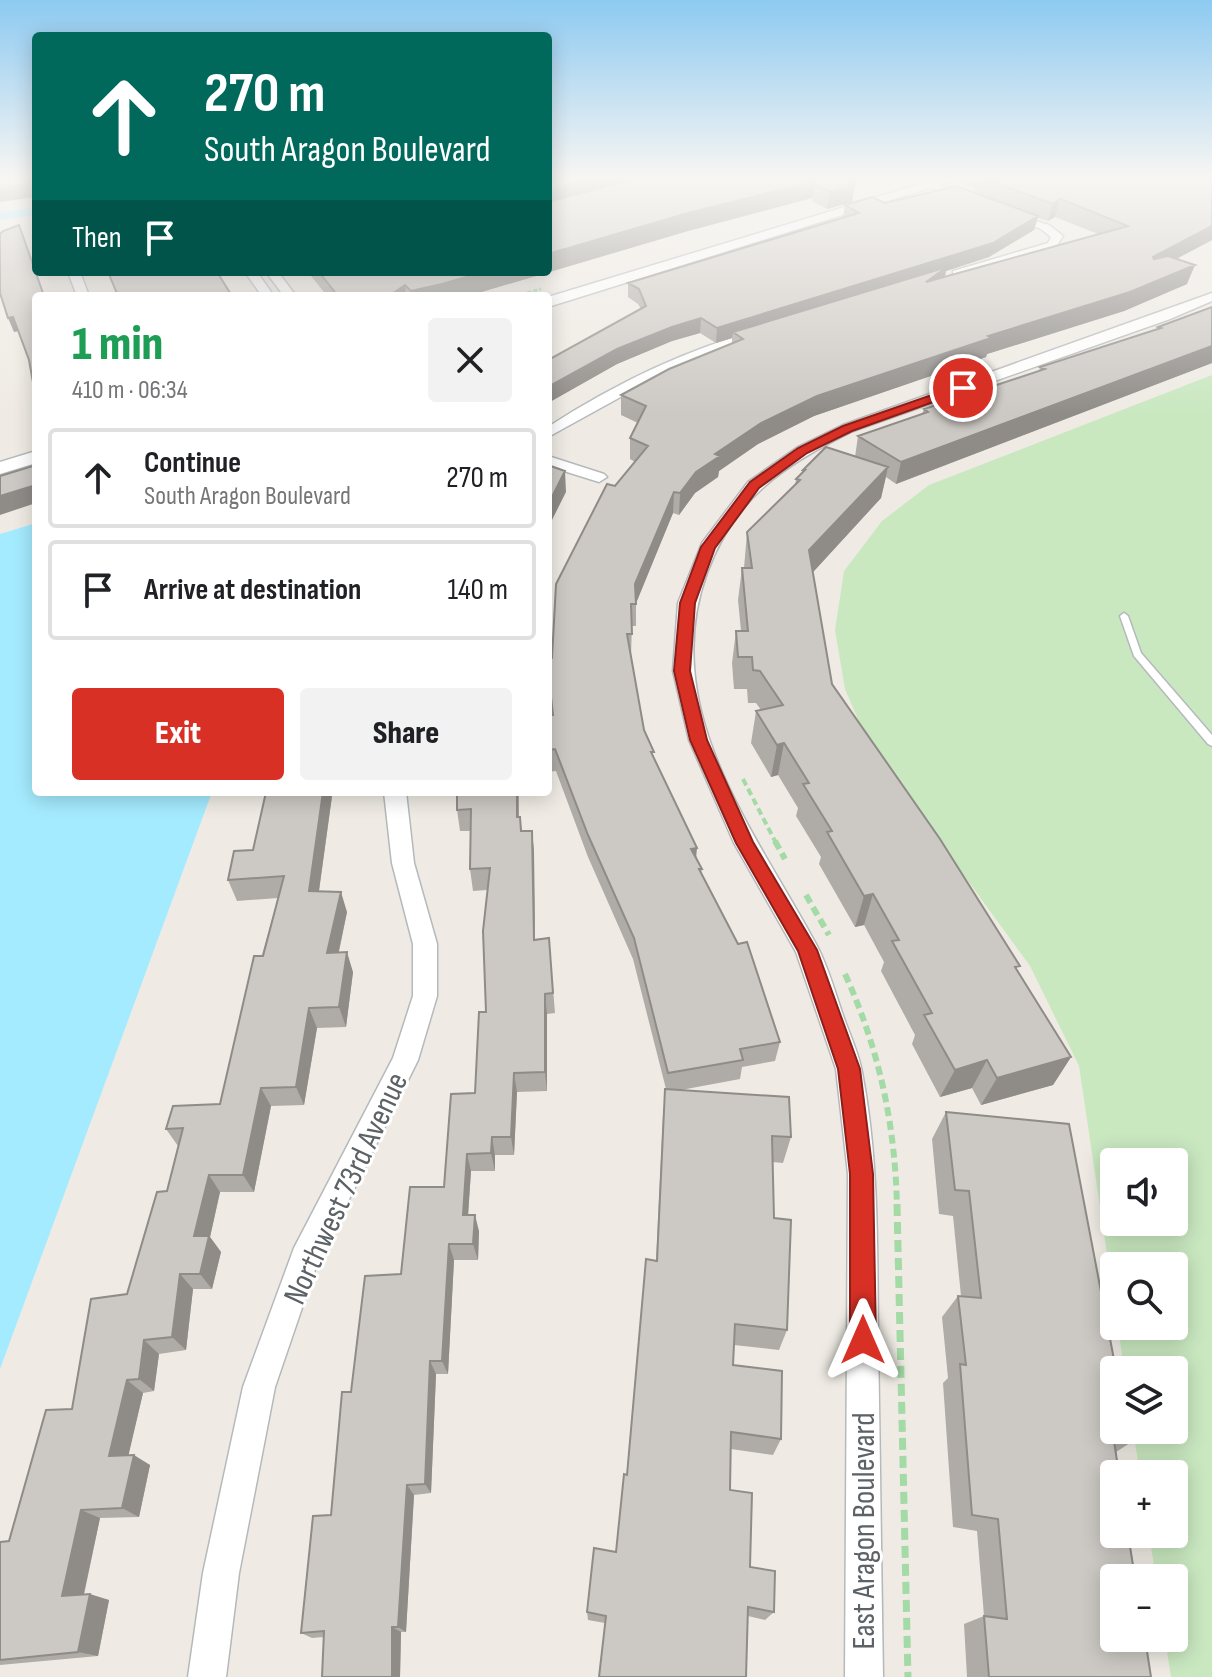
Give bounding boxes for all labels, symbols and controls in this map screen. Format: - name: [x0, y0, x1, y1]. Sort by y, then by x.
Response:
- text: 270 m: [204, 61, 325, 128]
- icon: ahead: [72, 64, 176, 168]
- text: South Aragon Boulevard: [204, 129, 490, 172]
- icon: arrive: [138, 216, 182, 260]
- text: Then: [72, 220, 122, 256]
- text: 1 min: [72, 316, 163, 373]
- button: close: [428, 318, 512, 402]
- pin: [929, 354, 997, 422]
- icon: arrive: [941, 366, 985, 410]
- text: 410 m · 06:34: [72, 375, 188, 406]
- text: Continue: [144, 445, 241, 481]
- icon: ahead: [76, 456, 120, 500]
- text: 270 m: [446, 460, 508, 496]
- text: South Aragon Boulevard: [144, 481, 351, 512]
- icon: arrive: [76, 568, 120, 612]
- text: Arrive at destination: [144, 572, 361, 608]
- text: 140 m: [448, 572, 508, 608]
- button: Exit: [72, 688, 284, 780]
- button: Share: [300, 688, 512, 780]
- street label: Northwest 73rd Avenue: [276, 1067, 417, 1311]
- map controls: [1100, 1148, 1188, 1652]
- button: sound: [1100, 1148, 1188, 1236]
- button: search: [1100, 1252, 1188, 1340]
- position arrow: [821, 1298, 905, 1382]
- button: layers: [1100, 1356, 1188, 1444]
- street label: East Aragon Boulevard: [845, 1412, 884, 1650]
- button: +: [1100, 1460, 1188, 1548]
- button: −: [1100, 1564, 1188, 1652]

